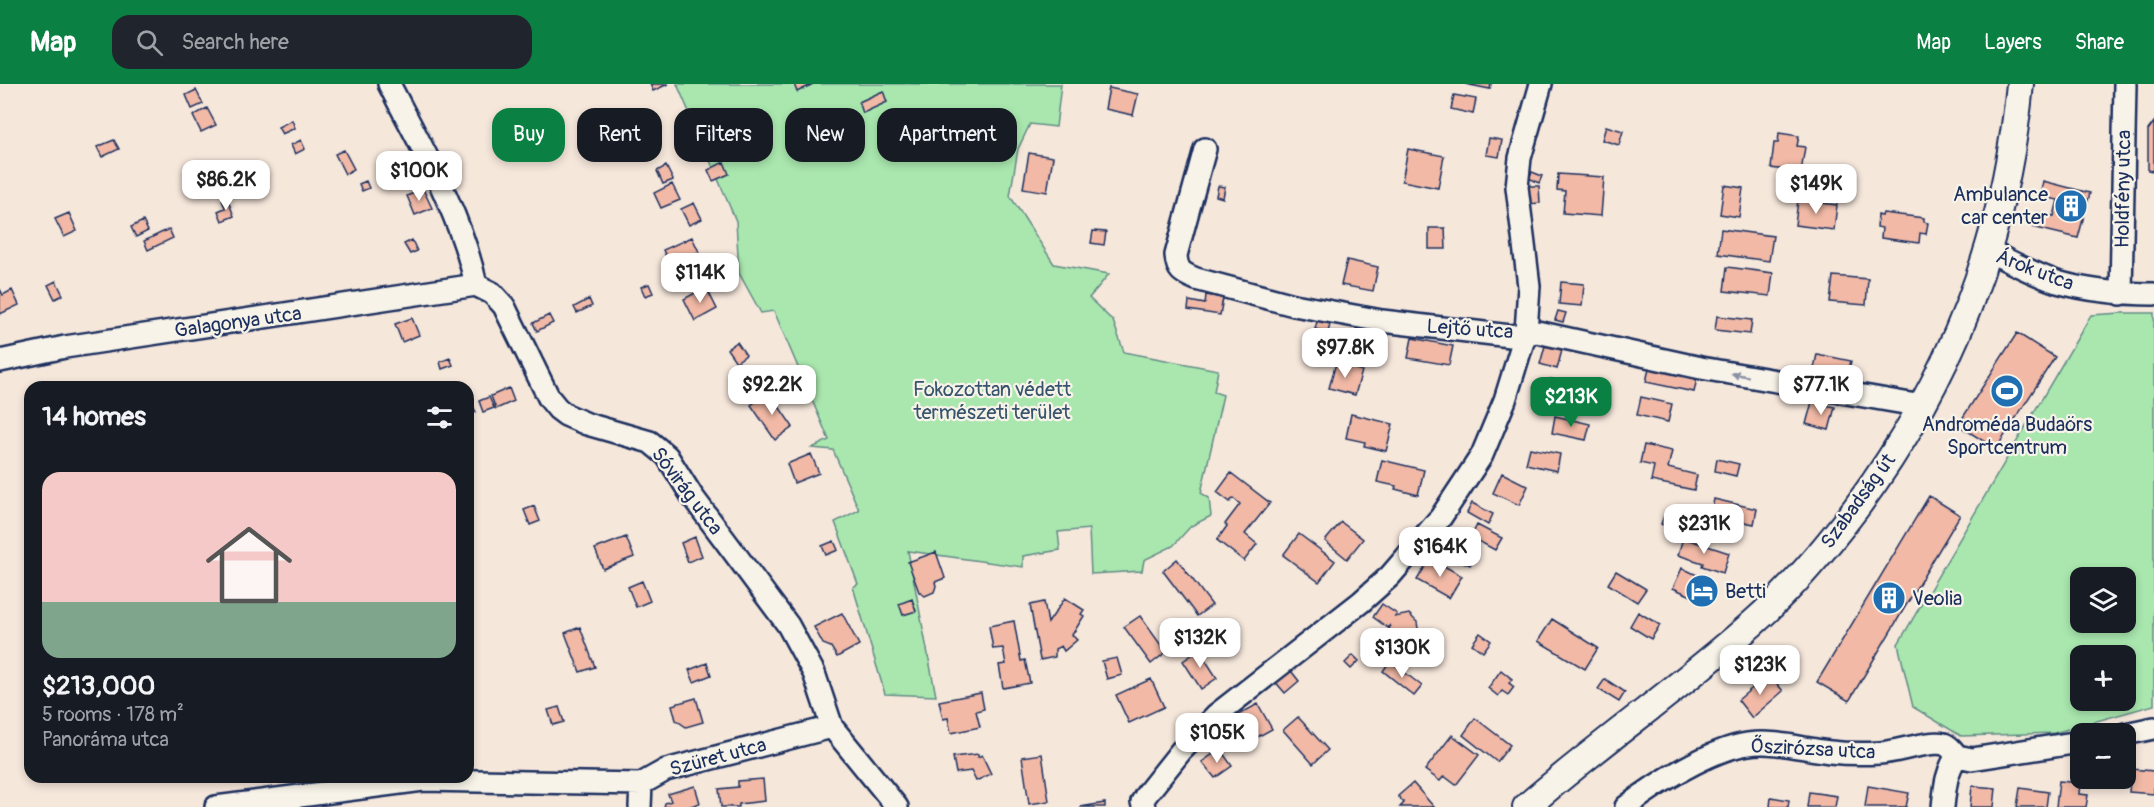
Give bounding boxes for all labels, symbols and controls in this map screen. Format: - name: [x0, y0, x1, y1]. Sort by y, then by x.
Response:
- search box: [112, 15, 532, 69]
- text: Map: [30, 25, 76, 60]
- icon: search: [133, 26, 166, 59]
- text: Search here: [181, 28, 289, 56]
- text: Map: [1916, 29, 1951, 56]
- text: Layers: [1984, 29, 2042, 56]
- text: Share: [2075, 29, 2124, 56]
- chip: Buy: [492, 108, 565, 162]
- chip: Rent: [577, 108, 662, 162]
- chip: Filters: [674, 108, 773, 162]
- chip: New: [785, 108, 865, 162]
- chip: Apartment: [877, 108, 1017, 162]
- street label: Holdfény utca: [2109, 130, 2137, 248]
- pin: $100K: [377, 151, 461, 202]
- text: $100K: [390, 158, 448, 183]
- pin: $86.2K: [177, 160, 275, 211]
- pin: $149K: [1774, 164, 1858, 215]
- text: $86.2K: [196, 167, 256, 192]
- text: $149K: [1790, 171, 1842, 196]
- place label: Ambulance car center: [1953, 182, 2048, 230]
- building icon: Ambulance car center: [2053, 188, 2089, 224]
- street label: Árok utca: [1993, 244, 2077, 296]
- pin: $114K: [658, 253, 742, 304]
- text: $114K: [675, 260, 725, 285]
- street label: Galagonya utca: [173, 301, 303, 343]
- street label: Lejtő utca: [1426, 314, 1514, 344]
- pin: $97.8K: [1296, 328, 1394, 379]
- text: $97.8K: [1316, 335, 1374, 360]
- pin: $92.2K: [723, 365, 821, 416]
- pin: $77.1K: [1772, 365, 1870, 416]
- one-way arrow: [1731, 370, 1750, 379]
- text: $92.2K: [742, 372, 802, 397]
- text: $77.1K: [1793, 372, 1849, 397]
- sports icon: Androméda Budaörs Sportcentrum: [1989, 373, 2025, 409]
- park label: Fokozottan védett természeti terület: [913, 377, 1072, 425]
- pin: $213K: [1529, 377, 1613, 428]
- text: $213K: [1544, 384, 1598, 409]
- text: 14 homes: [42, 401, 146, 433]
- icon: filters: [423, 401, 456, 434]
- place label: Androméda Budaörs Sportcentrum: [1922, 412, 2092, 460]
- street label: Sóvirág utca: [646, 442, 728, 540]
- street label: Szabadság út: [1815, 448, 1901, 553]
- pin: $231K: [1662, 504, 1746, 555]
- icon: home: [195, 511, 303, 619]
- text: $231K: [1678, 511, 1730, 536]
- pin: $164K: [1398, 527, 1482, 578]
- text: $164K: [1413, 534, 1467, 559]
- map controls: [2070, 567, 2136, 789]
- button: layers: [2070, 567, 2136, 633]
- hotel icon: Betti: [1684, 573, 1720, 609]
- place label: Betti: [1725, 579, 1766, 604]
- building icon: Veolia: [1871, 580, 1907, 616]
- place label: Veolia: [1912, 586, 1962, 611]
- pin: $132K: [1158, 618, 1242, 669]
- text: $132K: [1173, 625, 1227, 650]
- pin: $130K: [1360, 628, 1444, 679]
- text: $130K: [1374, 635, 1430, 660]
- pin: $123K: [1718, 645, 1802, 696]
- button: +: [2070, 645, 2136, 711]
- text: $123K: [1734, 652, 1786, 677]
- text: $213,000: [42, 670, 155, 702]
- text: 5 rooms · 178 m²: [42, 702, 184, 727]
- pin: $105K: [1175, 713, 1259, 764]
- text: $105K: [1189, 720, 1245, 745]
- button: −: [2070, 723, 2136, 789]
- text: Panoráma utca: [42, 727, 169, 752]
- street label: Szüret utca: [667, 732, 769, 782]
- street label: Őszirózsa utca: [1750, 733, 1876, 765]

